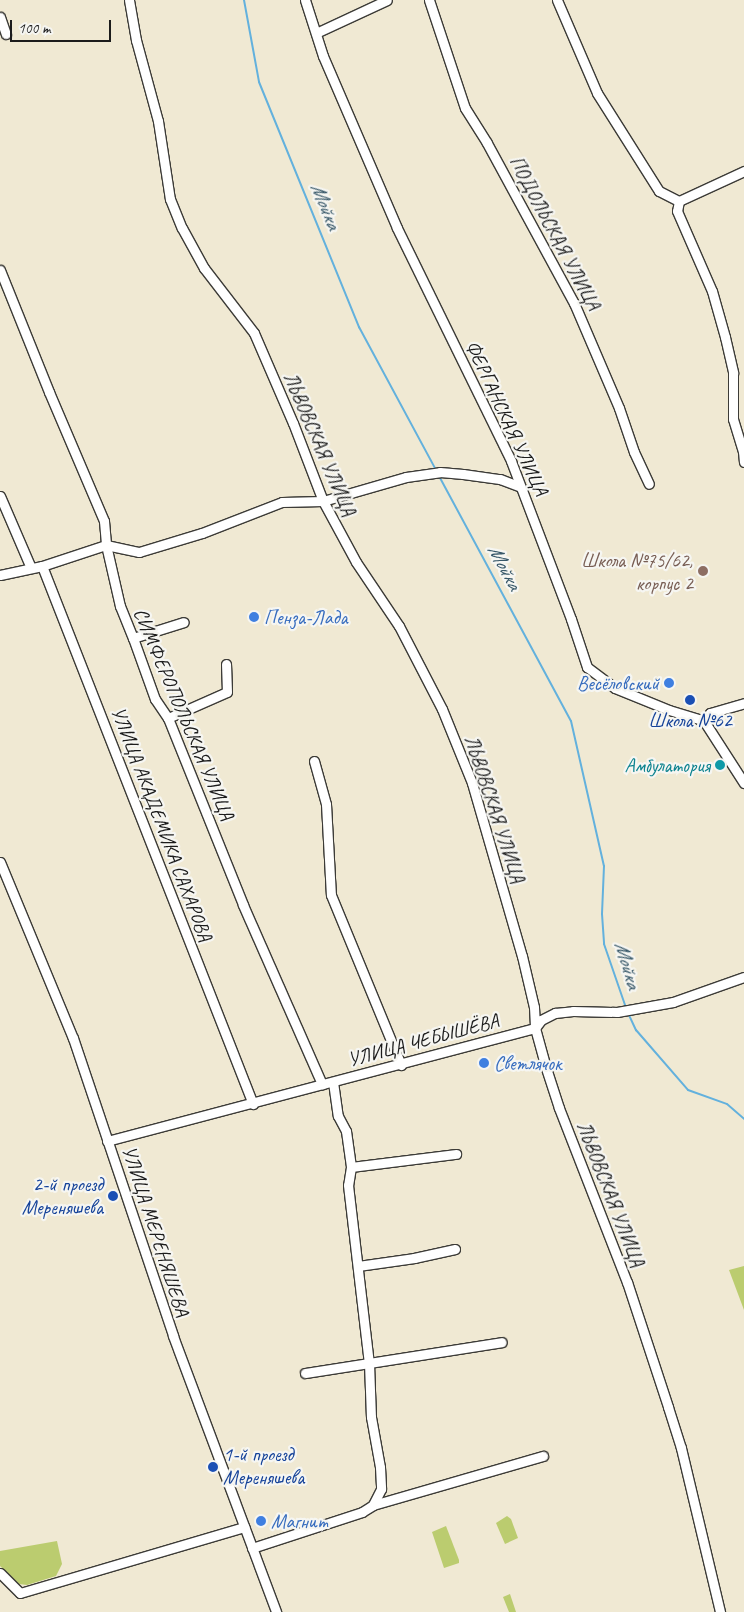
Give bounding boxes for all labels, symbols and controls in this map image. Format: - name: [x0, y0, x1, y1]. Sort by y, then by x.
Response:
- scale bar: [12, 10, 114, 42]
- text: 100 m: [18, 19, 50, 38]
- street label: ПОДОЛЬСКАЯ УЛИЦА: [504, 152, 606, 314]
- water label: Мойка: [305, 179, 347, 233]
- street label: ФЕРГАНСКАЯ УЛИЦА: [461, 337, 553, 499]
- street label: ЛЬВОВСКАЯ УЛИЦА: [279, 369, 361, 519]
- water label: Мойка: [483, 540, 527, 594]
- place label: Школа №75/62, корпус 2: [581, 548, 693, 595]
- marker: Школа №75/62, корпус 2: [697, 565, 709, 577]
- street label: СИМФЕРОПОЛЬСКАЯ УЛИЦА: [128, 604, 240, 824]
- place label: Пенза-Лада: [264, 605, 347, 629]
- marker: Пенза-Лада: [248, 611, 260, 623]
- place label: Весёловский: [577, 671, 659, 695]
- marker: Весёловский: [663, 677, 675, 689]
- marker: Школа №62: [684, 694, 696, 706]
- street label: УЛИЦА АКАДЕМИКА САХАРОВА: [106, 703, 218, 945]
- place label: Школа №62: [648, 708, 732, 732]
- street label: ЛЬВОВСКАЯ УЛИЦА: [460, 732, 530, 886]
- place label: Амбулатория: [625, 753, 710, 777]
- marker: Амбулатория: [714, 759, 726, 771]
- water label: Мойка: [609, 938, 647, 992]
- street label: УЛИЦА ЧЕБЫШЁВА: [345, 1008, 501, 1072]
- place label: Светлячок: [494, 1051, 561, 1075]
- marker: Светлячок: [478, 1057, 490, 1069]
- street label: ЛЬВОВСКАЯ УЛИЦА: [572, 1118, 650, 1270]
- street label: УЛИЦА МЕРЕНЯШЕВА: [117, 1143, 195, 1319]
- place label: 2-й проезд Мереняшева: [22, 1172, 103, 1219]
- marker: 2-й проезд Мереняшева: [107, 1190, 119, 1202]
- place label: 1-й проезд Мереняшева: [223, 1443, 304, 1490]
- marker: 1-й проезд Мереняшева: [207, 1461, 219, 1473]
- place label: Магнит: [271, 1509, 328, 1533]
- marker: Магнит: [255, 1515, 267, 1527]

